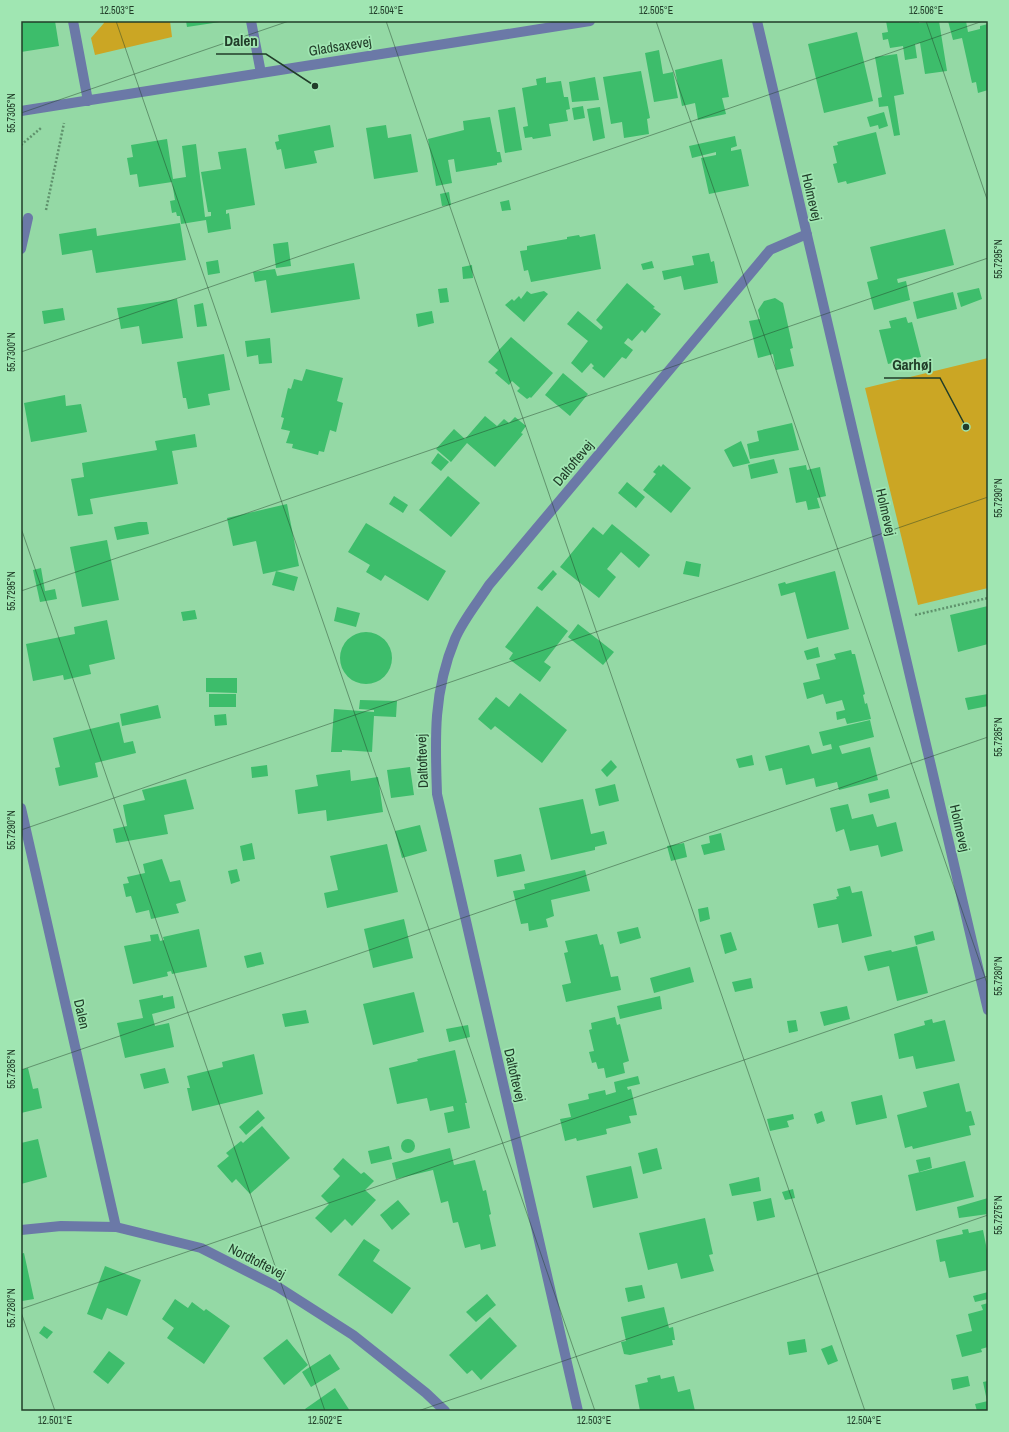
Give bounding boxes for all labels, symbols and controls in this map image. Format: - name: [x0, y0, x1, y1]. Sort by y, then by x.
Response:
- text: 12.503°E: [100, 4, 134, 17]
- text: 12.504°E: [369, 4, 403, 17]
- text: 12.505°E: [639, 4, 673, 17]
- text: 12.506°E: [909, 4, 943, 17]
- callout: Dalen: [216, 27, 266, 54]
- text: Dalen: [224, 30, 258, 51]
- street label: Gladsaxevej: [307, 32, 373, 60]
- text: 55.7305°N: [5, 93, 18, 133]
- street label: Holmevej: [798, 172, 826, 222]
- text: 55.7295°N: [992, 239, 1005, 279]
- text: 55.7300°N: [5, 332, 18, 372]
- callout: Garhøj: [884, 351, 940, 378]
- text: Garhøj: [892, 354, 932, 375]
- street label: Daltoftevej: [549, 436, 597, 490]
- text: 55.7290°N: [992, 478, 1005, 518]
- street label: Holmevej: [872, 487, 900, 537]
- text: 55.7295°N: [5, 571, 18, 611]
- text: 55.7285°N: [992, 717, 1005, 757]
- street label: Daltoftevej: [412, 734, 432, 788]
- street label: Holmevej: [946, 803, 974, 853]
- text: 55.7290°N: [5, 810, 18, 850]
- text: 55.7280°N: [992, 956, 1005, 996]
- street label: Dalen: [70, 997, 94, 1031]
- street label: Daltoftevej: [500, 1047, 530, 1103]
- text: 55.7285°N: [5, 1049, 18, 1089]
- text: 55.7275°N: [992, 1195, 1005, 1235]
- street label: Nordtoftevej: [225, 1239, 289, 1283]
- text: 55.7280°N: [5, 1288, 18, 1328]
- text: 12.501°E: [38, 1414, 72, 1427]
- text: 12.502°E: [308, 1414, 342, 1427]
- text: 12.503°E: [577, 1414, 611, 1427]
- text: 12.504°E: [847, 1414, 881, 1427]

